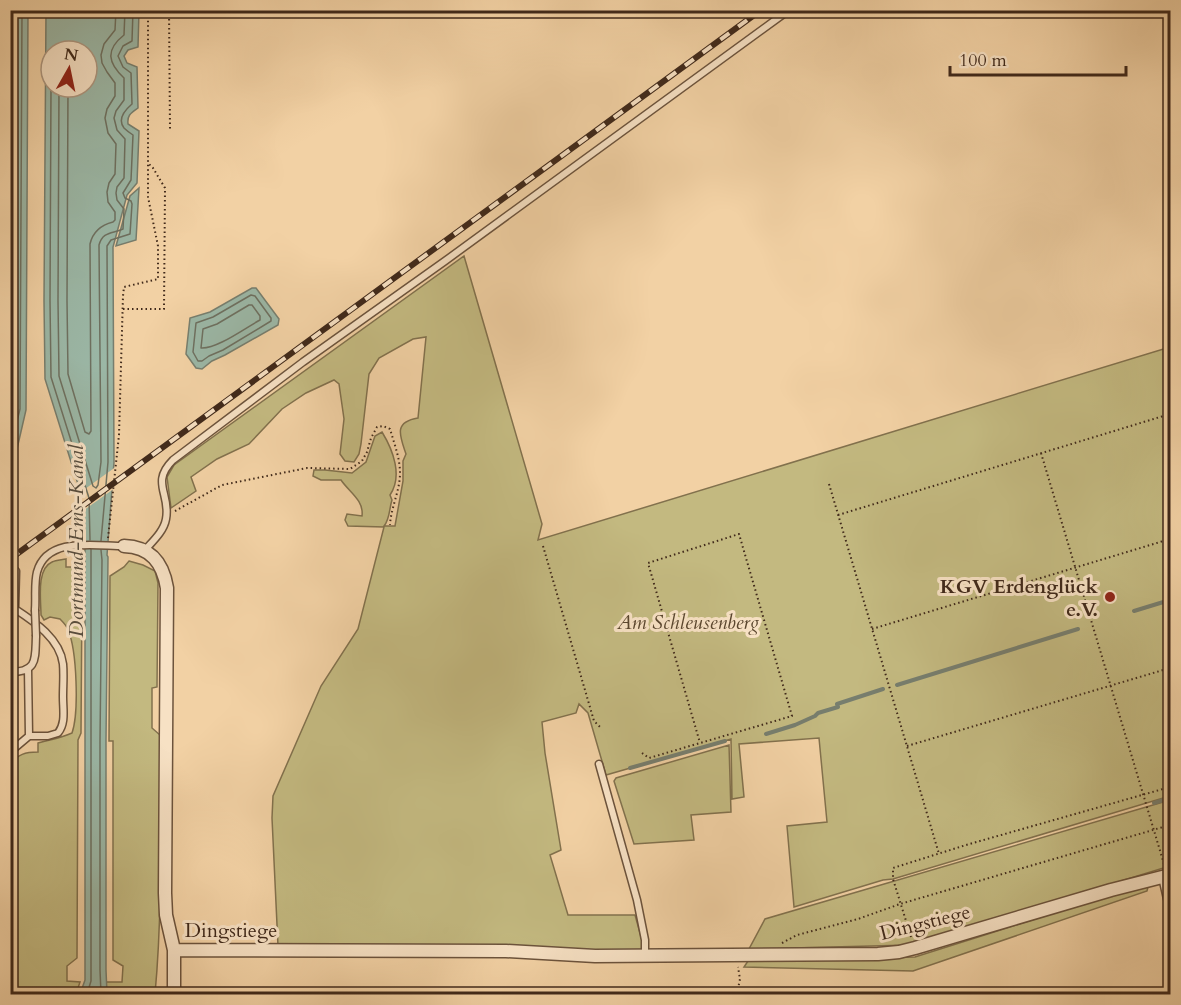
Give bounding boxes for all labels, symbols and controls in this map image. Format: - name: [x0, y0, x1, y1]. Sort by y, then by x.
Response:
- north arrow: [39, 39, 99, 99]
- scale bar: [950, 39, 1126, 77]
- text: N: [63, 43, 80, 67]
- text: 100 m: [959, 48, 1007, 73]
- water label: Dortmund-Ems-Kanal: [62, 443, 91, 637]
- place label: KGV Erdenglück e.V.: [940, 573, 1099, 623]
- marker: KGV Erdenglück e.V.: [1103, 590, 1117, 604]
- park label: Am Schleusenberg: [616, 609, 759, 636]
- street label: Dingstiege: [877, 898, 973, 947]
- street label: Dingstiege: [185, 917, 277, 944]

